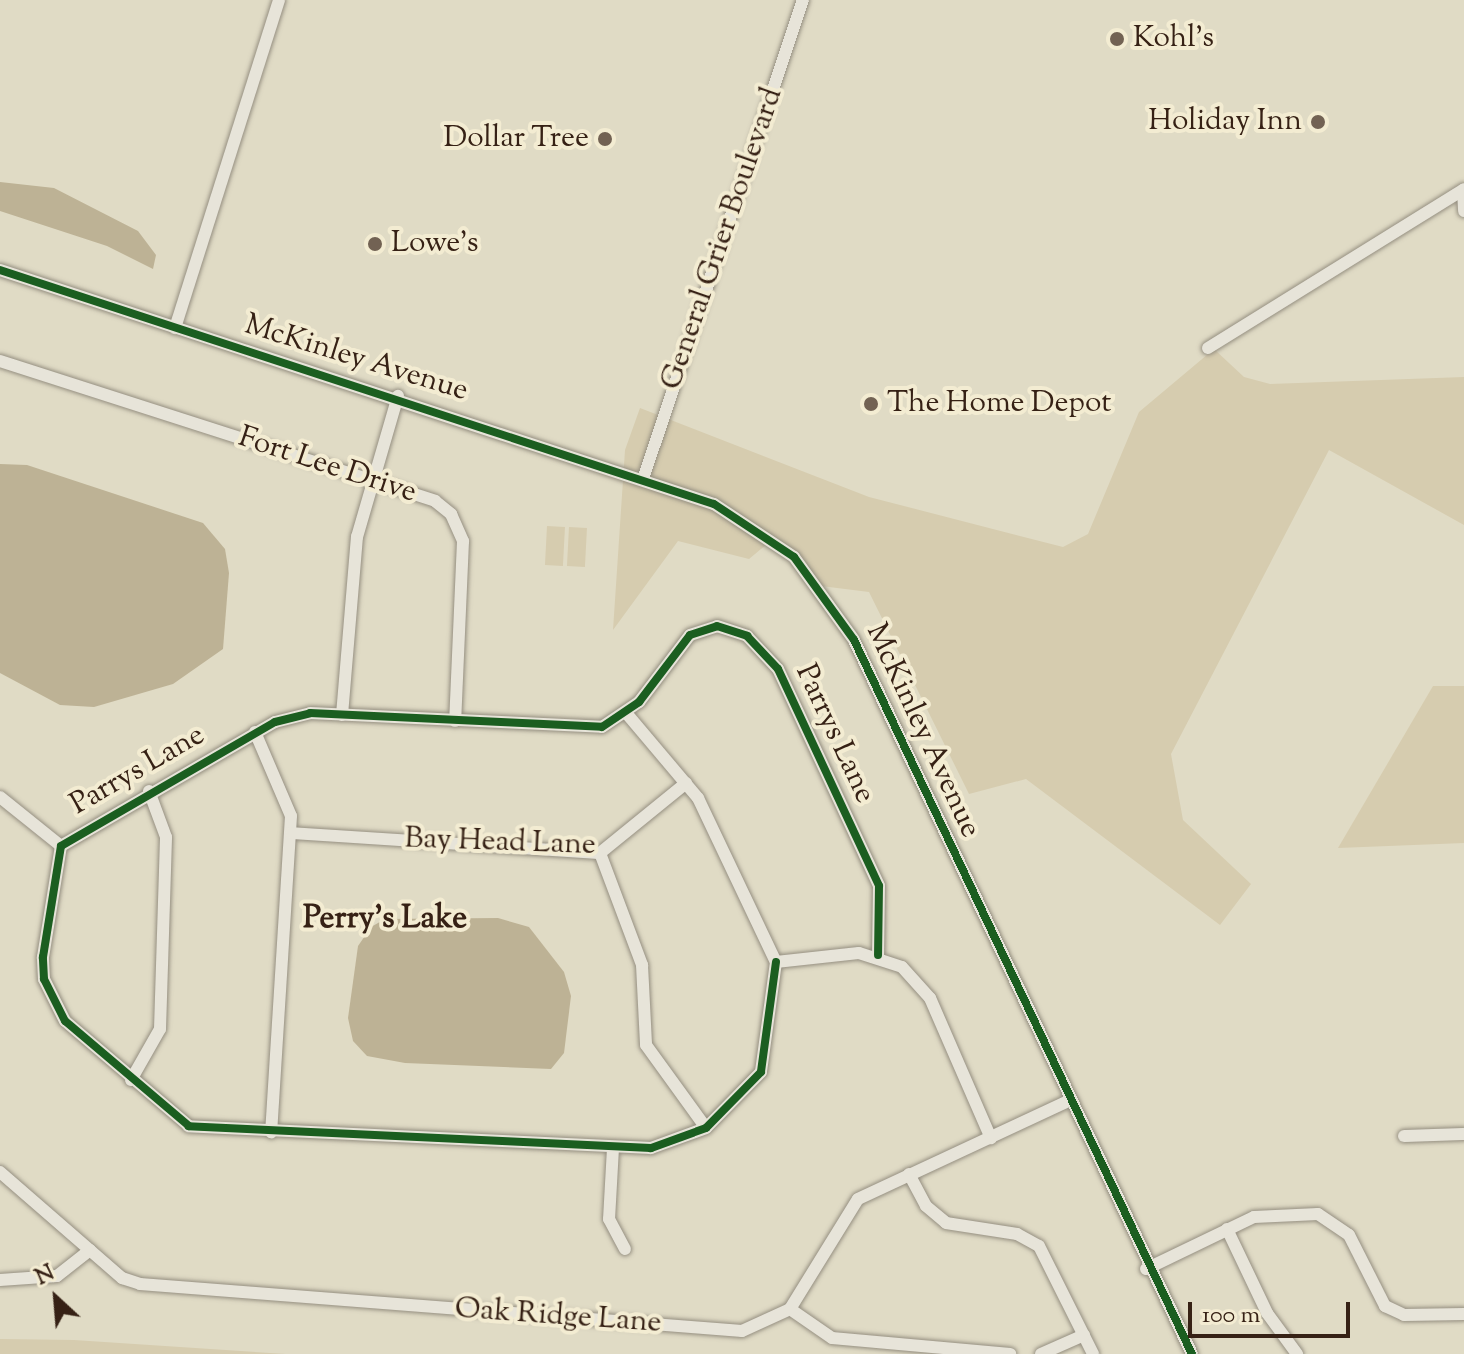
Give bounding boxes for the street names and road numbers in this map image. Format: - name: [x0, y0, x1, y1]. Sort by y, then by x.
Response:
- street label: General Grier Boulevard: [654, 83, 792, 395]
- street label: McKinley Avenue: [240, 308, 472, 410]
- street label: Fort Lee Drive: [233, 420, 421, 512]
- street label: McKinley Avenue: [857, 618, 987, 844]
- street label: Parrys Lane: [786, 659, 882, 809]
- street label: Parrys Lane: [65, 718, 211, 824]
- street label: Bay Head Lane: [404, 822, 596, 864]
- street label: Oak Ridge Lane: [454, 1292, 662, 1342]

